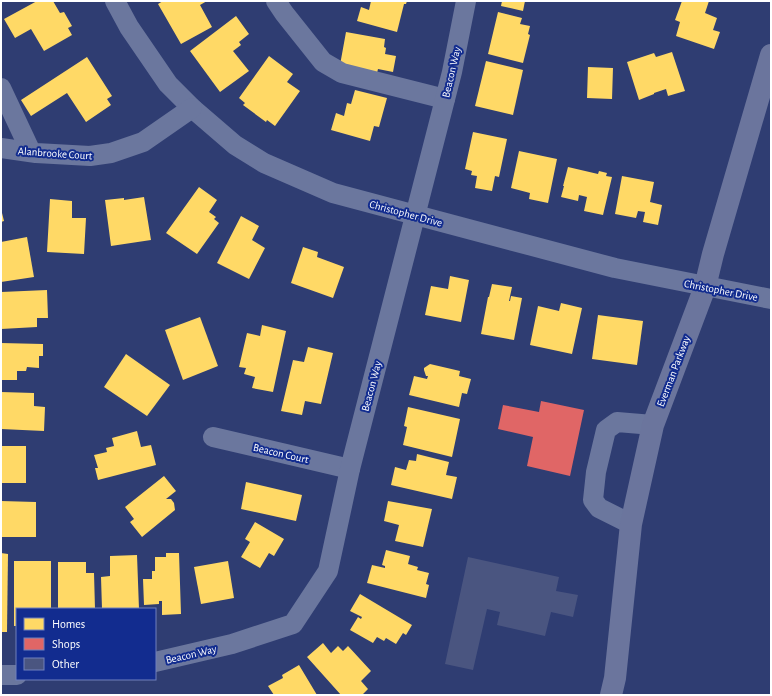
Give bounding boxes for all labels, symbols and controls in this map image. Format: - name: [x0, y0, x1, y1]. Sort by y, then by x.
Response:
- street label: Beacon Way: [440, 45, 463, 99]
- street label: Alanbrooke Court: [17, 145, 93, 162]
- street label: Christopher Drive: [368, 198, 444, 229]
- street label: Christopher Drive: [683, 278, 759, 303]
- street label: Everman Parkway: [655, 334, 692, 408]
- street label: Beacon Way: [359, 359, 384, 413]
- street label: Beacon Court: [252, 442, 310, 465]
- legend: [16, 608, 156, 680]
- text: Homes: [52, 618, 85, 630]
- text: Shops: [52, 638, 80, 650]
- street label: Beacon Way: [165, 643, 218, 666]
- text: Other: [52, 658, 79, 670]

